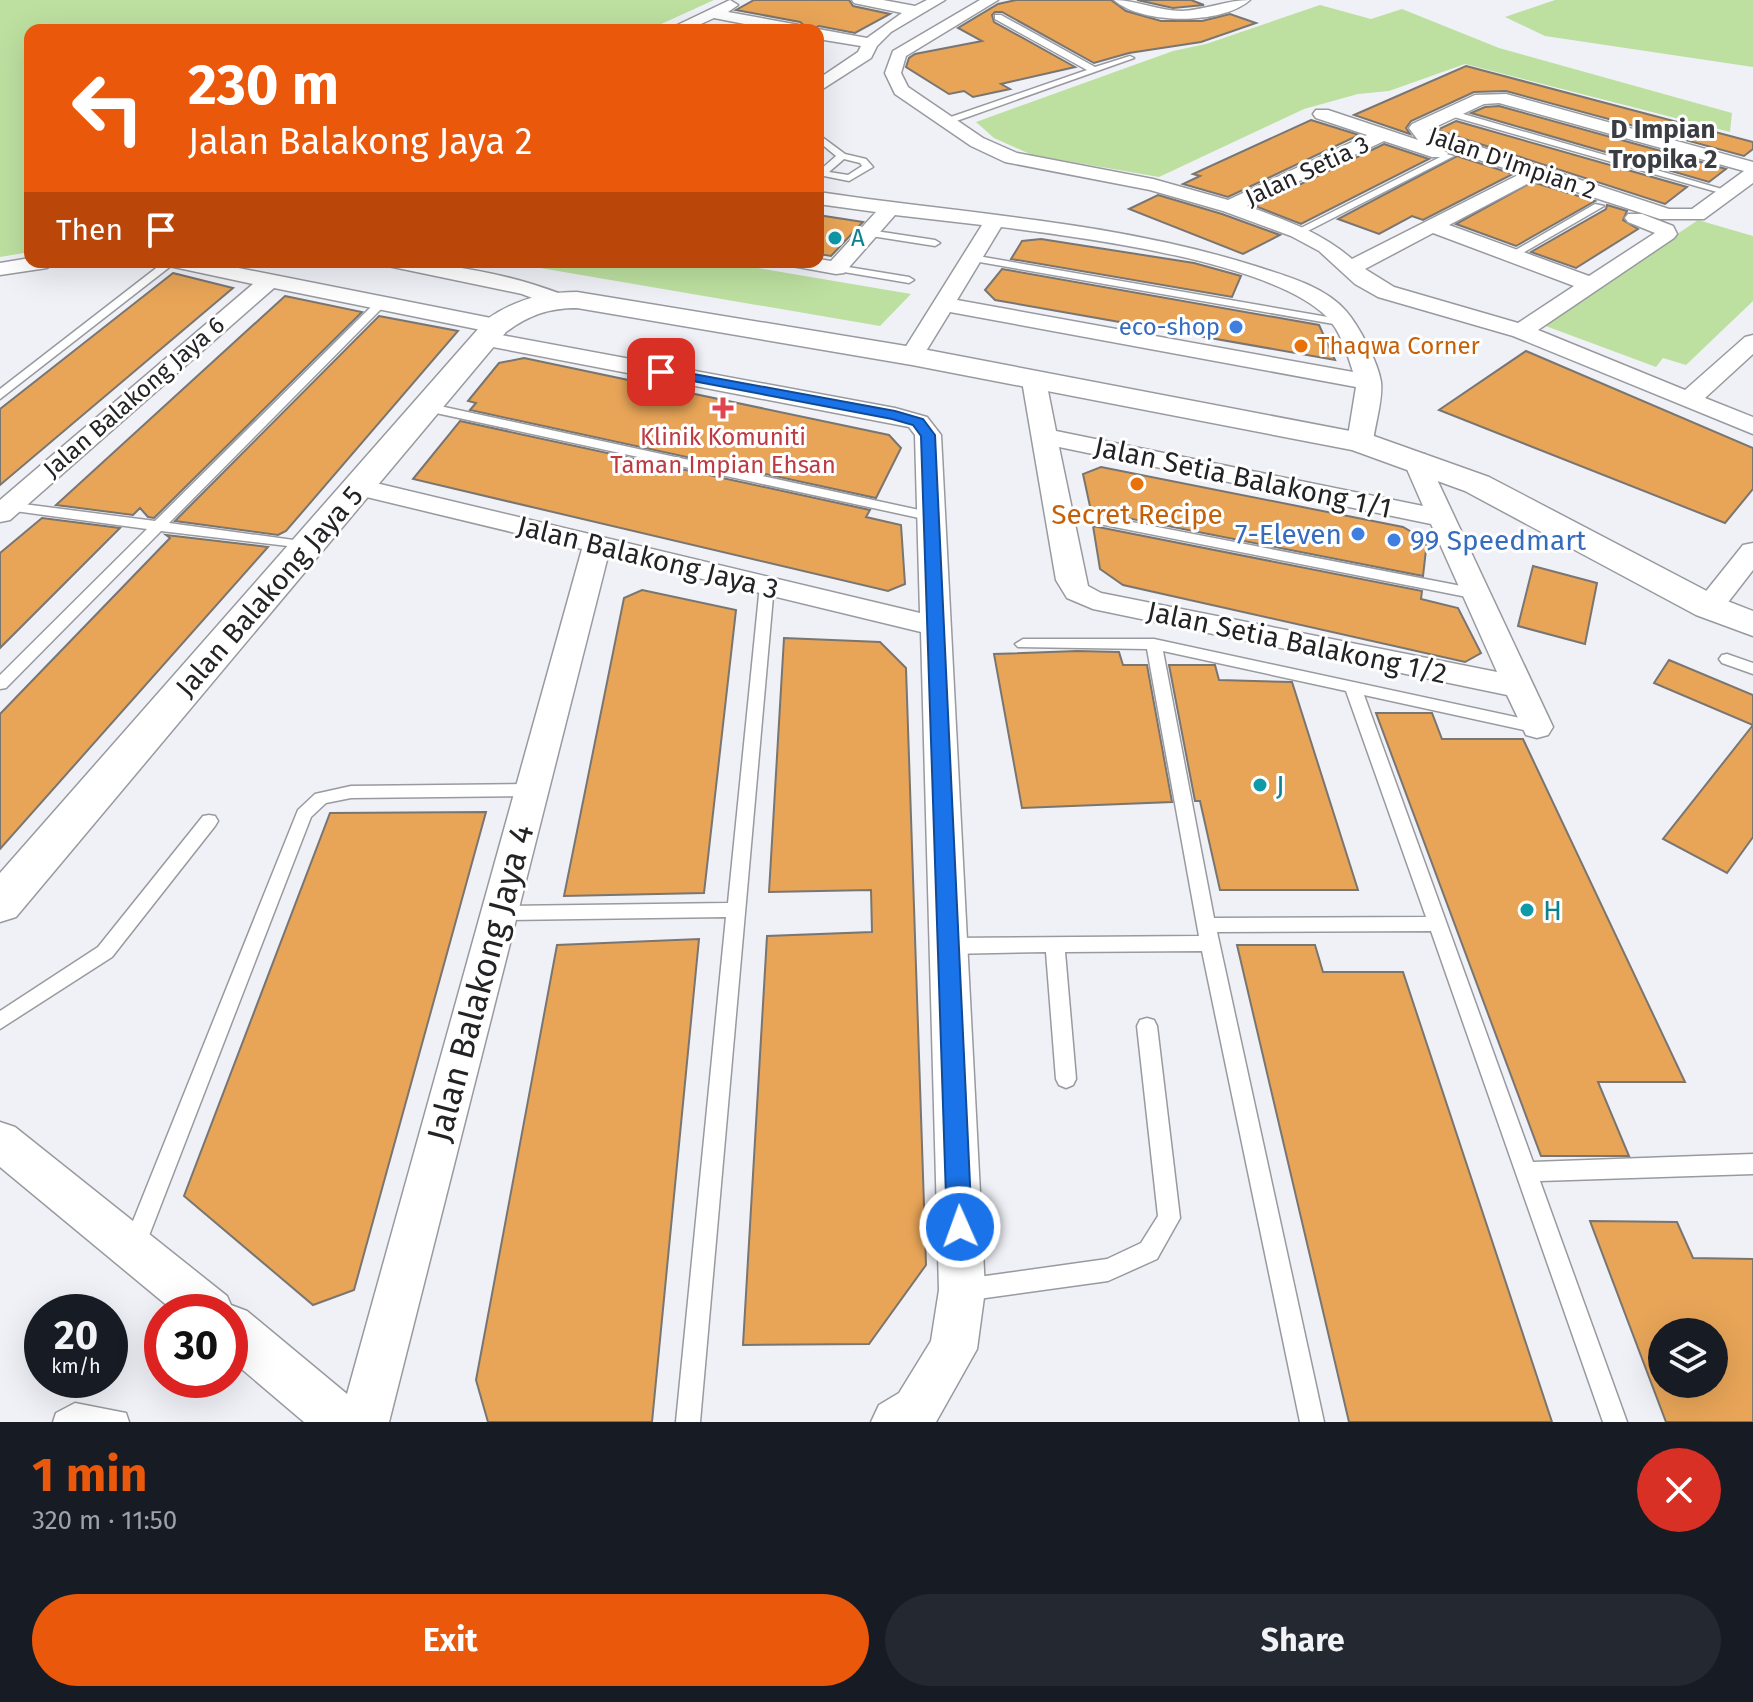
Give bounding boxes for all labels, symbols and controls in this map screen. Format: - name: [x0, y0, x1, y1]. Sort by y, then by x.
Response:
- text: 230 m: [188, 52, 339, 119]
- icon: left: [56, 56, 160, 160]
- district label: D Impian Tropika 2: [1609, 114, 1717, 175]
- text: Jalan Balakong Jaya 2: [188, 120, 532, 164]
- street label: Jalan D'Impian 2: [1425, 121, 1599, 205]
- street label: Jalan Setia 3: [1241, 130, 1373, 212]
- icon: arrive: [139, 208, 183, 252]
- text: Then: [56, 212, 123, 248]
- place label: A: [851, 224, 865, 252]
- marker: A: [826, 229, 844, 247]
- street label: Jalan Balakong Jaya 6: [38, 311, 230, 483]
- place label: eco-shop: [1119, 313, 1220, 341]
- marker: eco-shop: [1227, 318, 1245, 336]
- place label: Thaqwa Corner: [1317, 332, 1481, 360]
- marker: Thaqwa Corner: [1292, 337, 1310, 355]
- pin: [627, 338, 695, 406]
- icon: arrive: [639, 350, 683, 394]
- marker: Klinik Komuniti Taman Impian Ehsan: [712, 397, 734, 419]
- place label: Klinik Komuniti Taman Impian Ehsan: [610, 423, 836, 479]
- street label: Jalan Setia Balakong 1/1: [1091, 430, 1395, 525]
- marker: Secret Recipe: [1128, 475, 1146, 493]
- street label: Jalan Balakong Jaya 5: [169, 479, 370, 703]
- place label: Secret Recipe: [1051, 498, 1223, 531]
- street label: Jalan Balakong Jaya 3: [514, 509, 782, 606]
- place label: 7-Eleven: [1235, 518, 1342, 551]
- place label: 99 Speedmart: [1410, 524, 1587, 557]
- marker: 7-Eleven: [1349, 525, 1367, 543]
- marker: 99 Speedmart: [1385, 531, 1403, 549]
- street label: Jalan Setia Balakong 1/2: [1144, 595, 1450, 690]
- place label: J: [1276, 769, 1285, 802]
- marker: J: [1251, 776, 1269, 794]
- street label: Jalan Balakong Jaya 4: [418, 820, 543, 1146]
- place label: H: [1543, 894, 1562, 927]
- marker: H: [1518, 901, 1536, 919]
- position arrow: [918, 1185, 1002, 1269]
- speed limit sign: 30: [144, 1294, 248, 1398]
- text: 20: [54, 1312, 98, 1360]
- map controls: [1648, 1318, 1728, 1398]
- button: layers: [1648, 1318, 1728, 1398]
- text: km/h: [51, 1354, 101, 1378]
- text: 1 min: [32, 1446, 147, 1504]
- button: close: [1637, 1448, 1721, 1532]
- text: 320 m · 11:50: [32, 1505, 177, 1536]
- button: Exit: [32, 1594, 869, 1686]
- button: Share: [885, 1594, 1721, 1686]

